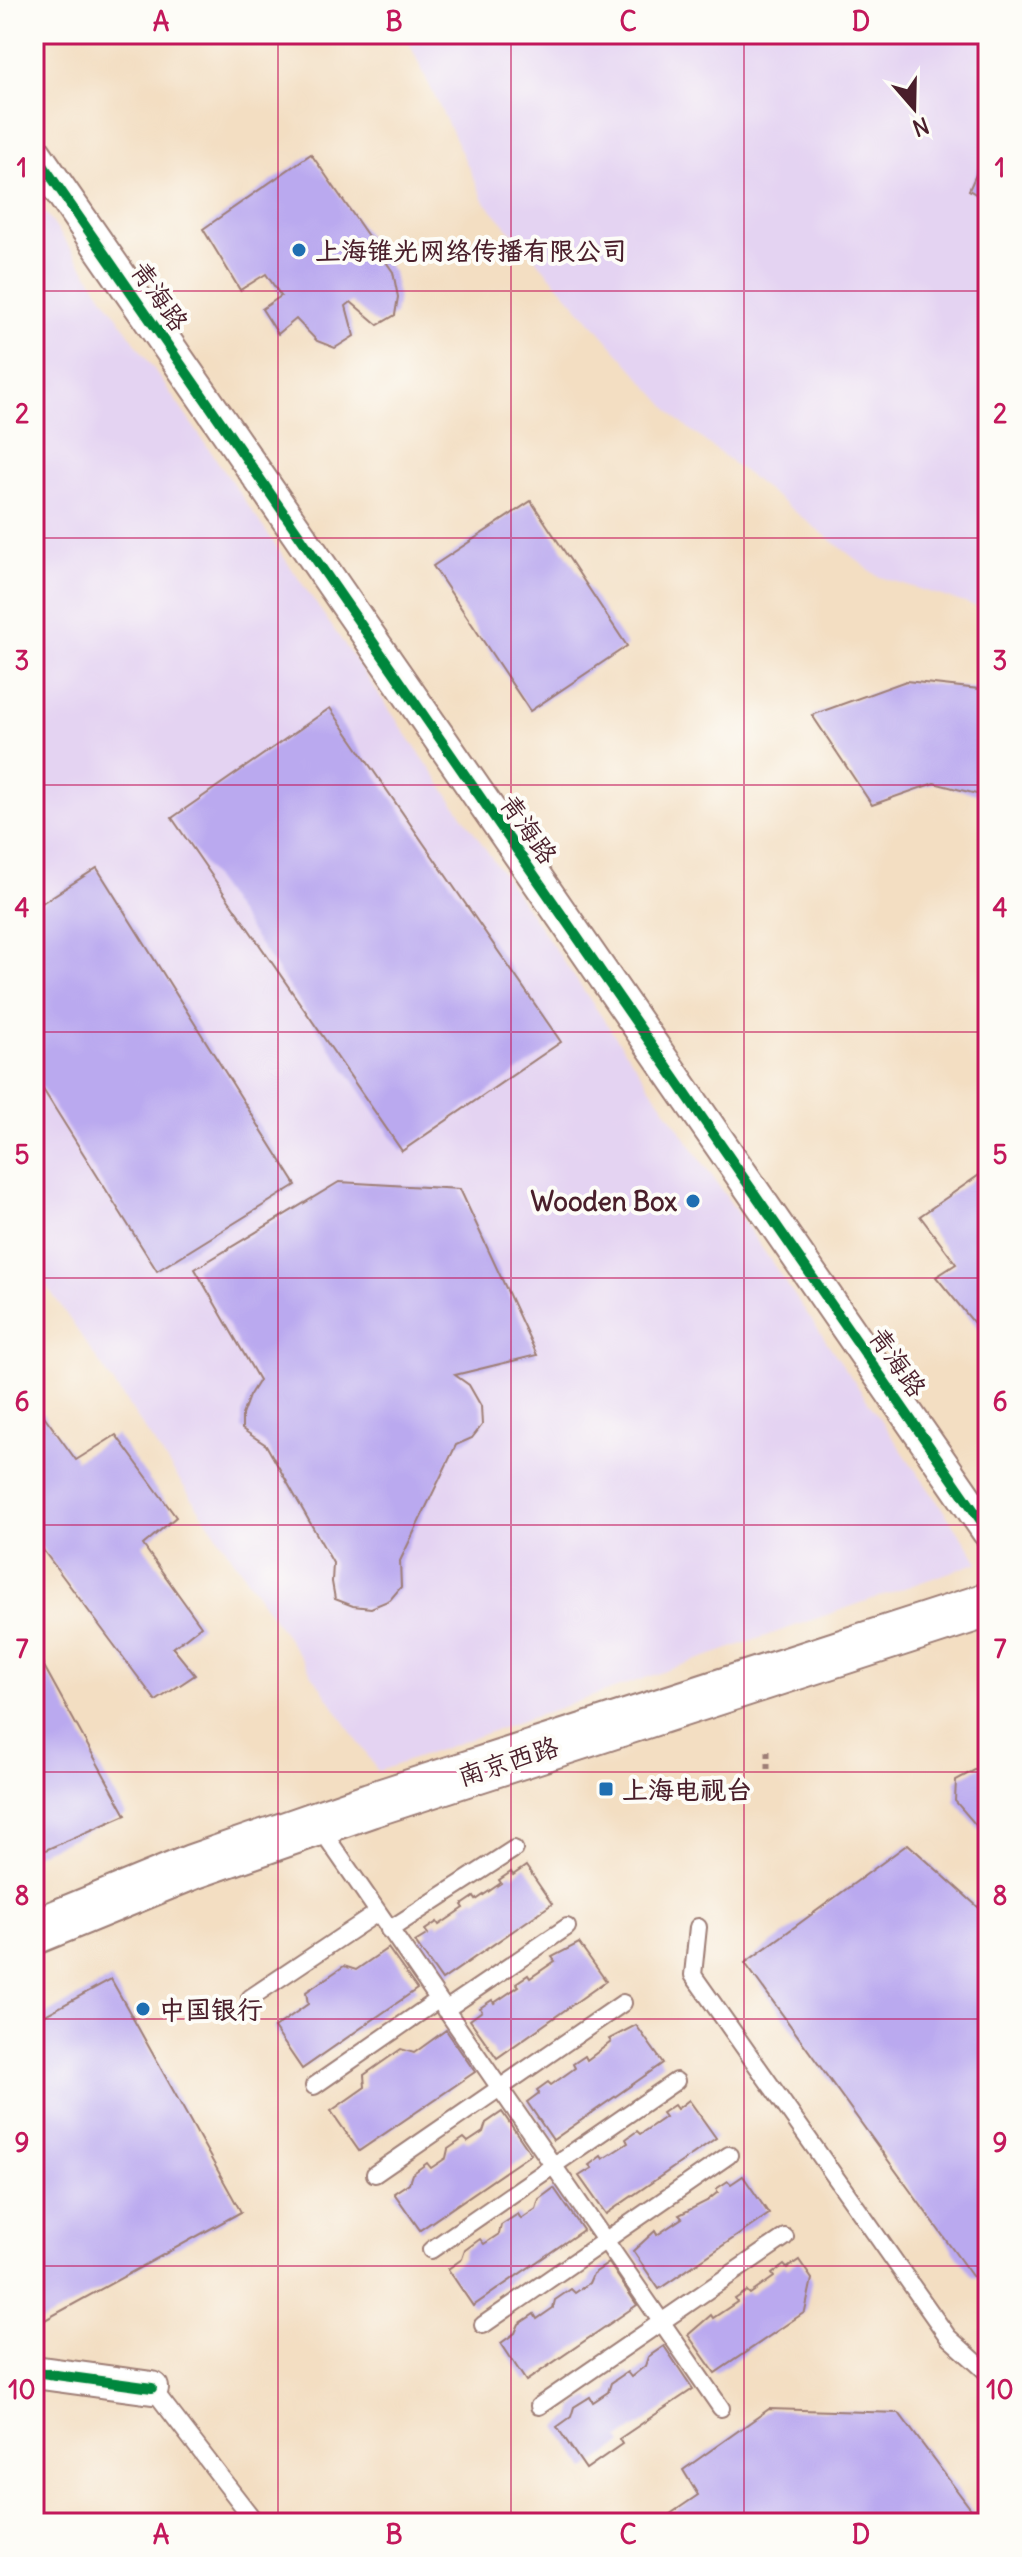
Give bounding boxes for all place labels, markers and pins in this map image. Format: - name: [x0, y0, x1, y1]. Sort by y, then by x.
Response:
- place label: 上海锥光网络传播有限公司: [315, 234, 627, 267]
- marker: 上海锥光网络传播有限公司: [290, 241, 308, 259]
- place label: Wooden Box: [531, 1185, 677, 1218]
- marker: Wooden Box: [684, 1192, 702, 1210]
- place label: 上海电视台: [622, 1773, 752, 1806]
- marker: 上海电视台: [597, 1780, 615, 1798]
- place label: 中国银行: [159, 1993, 263, 2026]
- marker: 中国银行: [134, 2000, 152, 2018]

